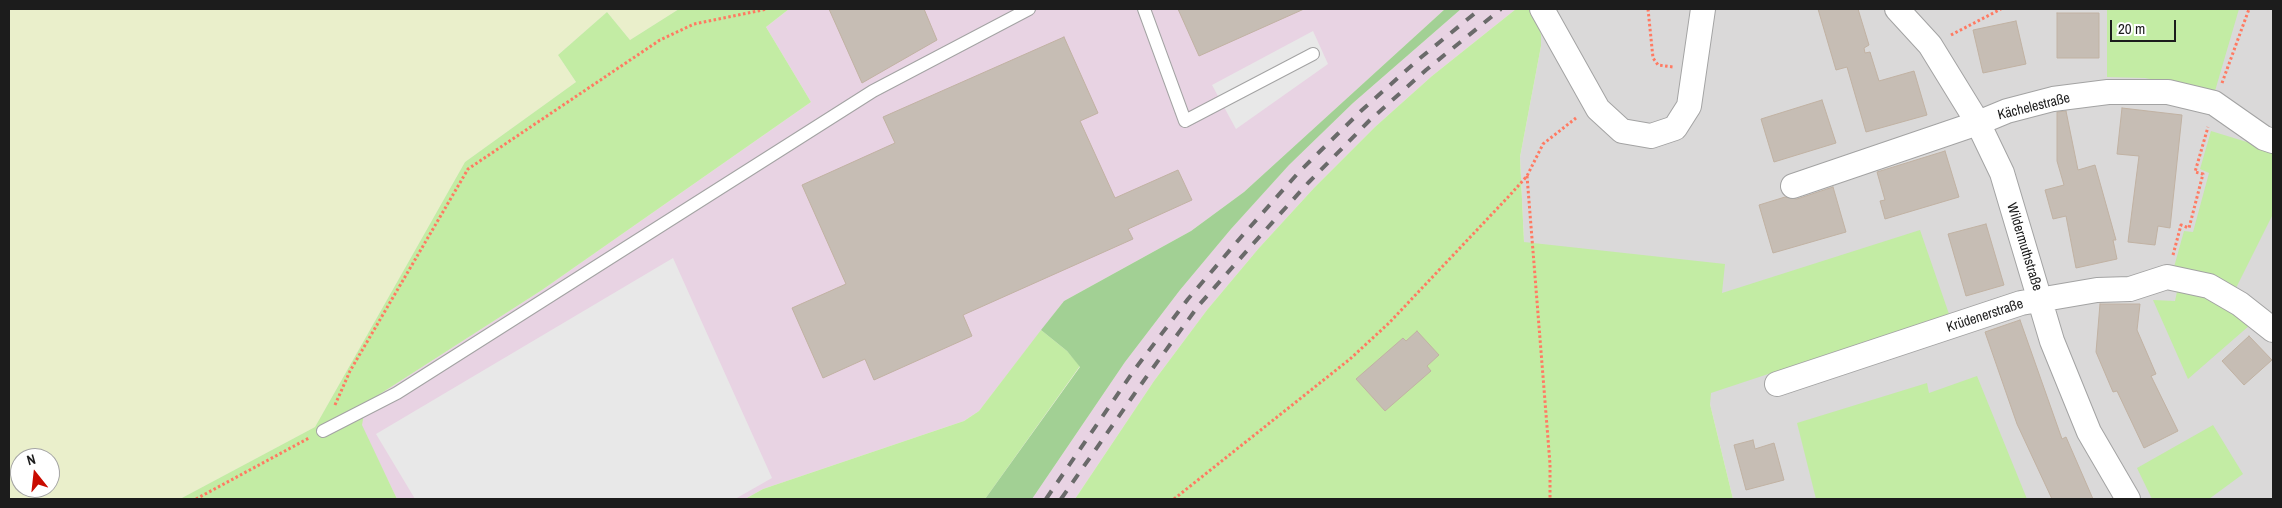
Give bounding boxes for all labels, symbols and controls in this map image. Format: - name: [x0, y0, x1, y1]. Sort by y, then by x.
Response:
- scale bar: [2112, 10, 2178, 42]
- text: 20 m: [2118, 18, 2145, 39]
- street label: Kächelestraße: [1996, 90, 2072, 124]
- street label: Wildermuthstraße: [2003, 201, 2045, 293]
- street label: Krüdenerstraße: [1944, 296, 2026, 336]
- north arrow: [10, 448, 60, 498]
- text: N: [25, 450, 38, 469]

